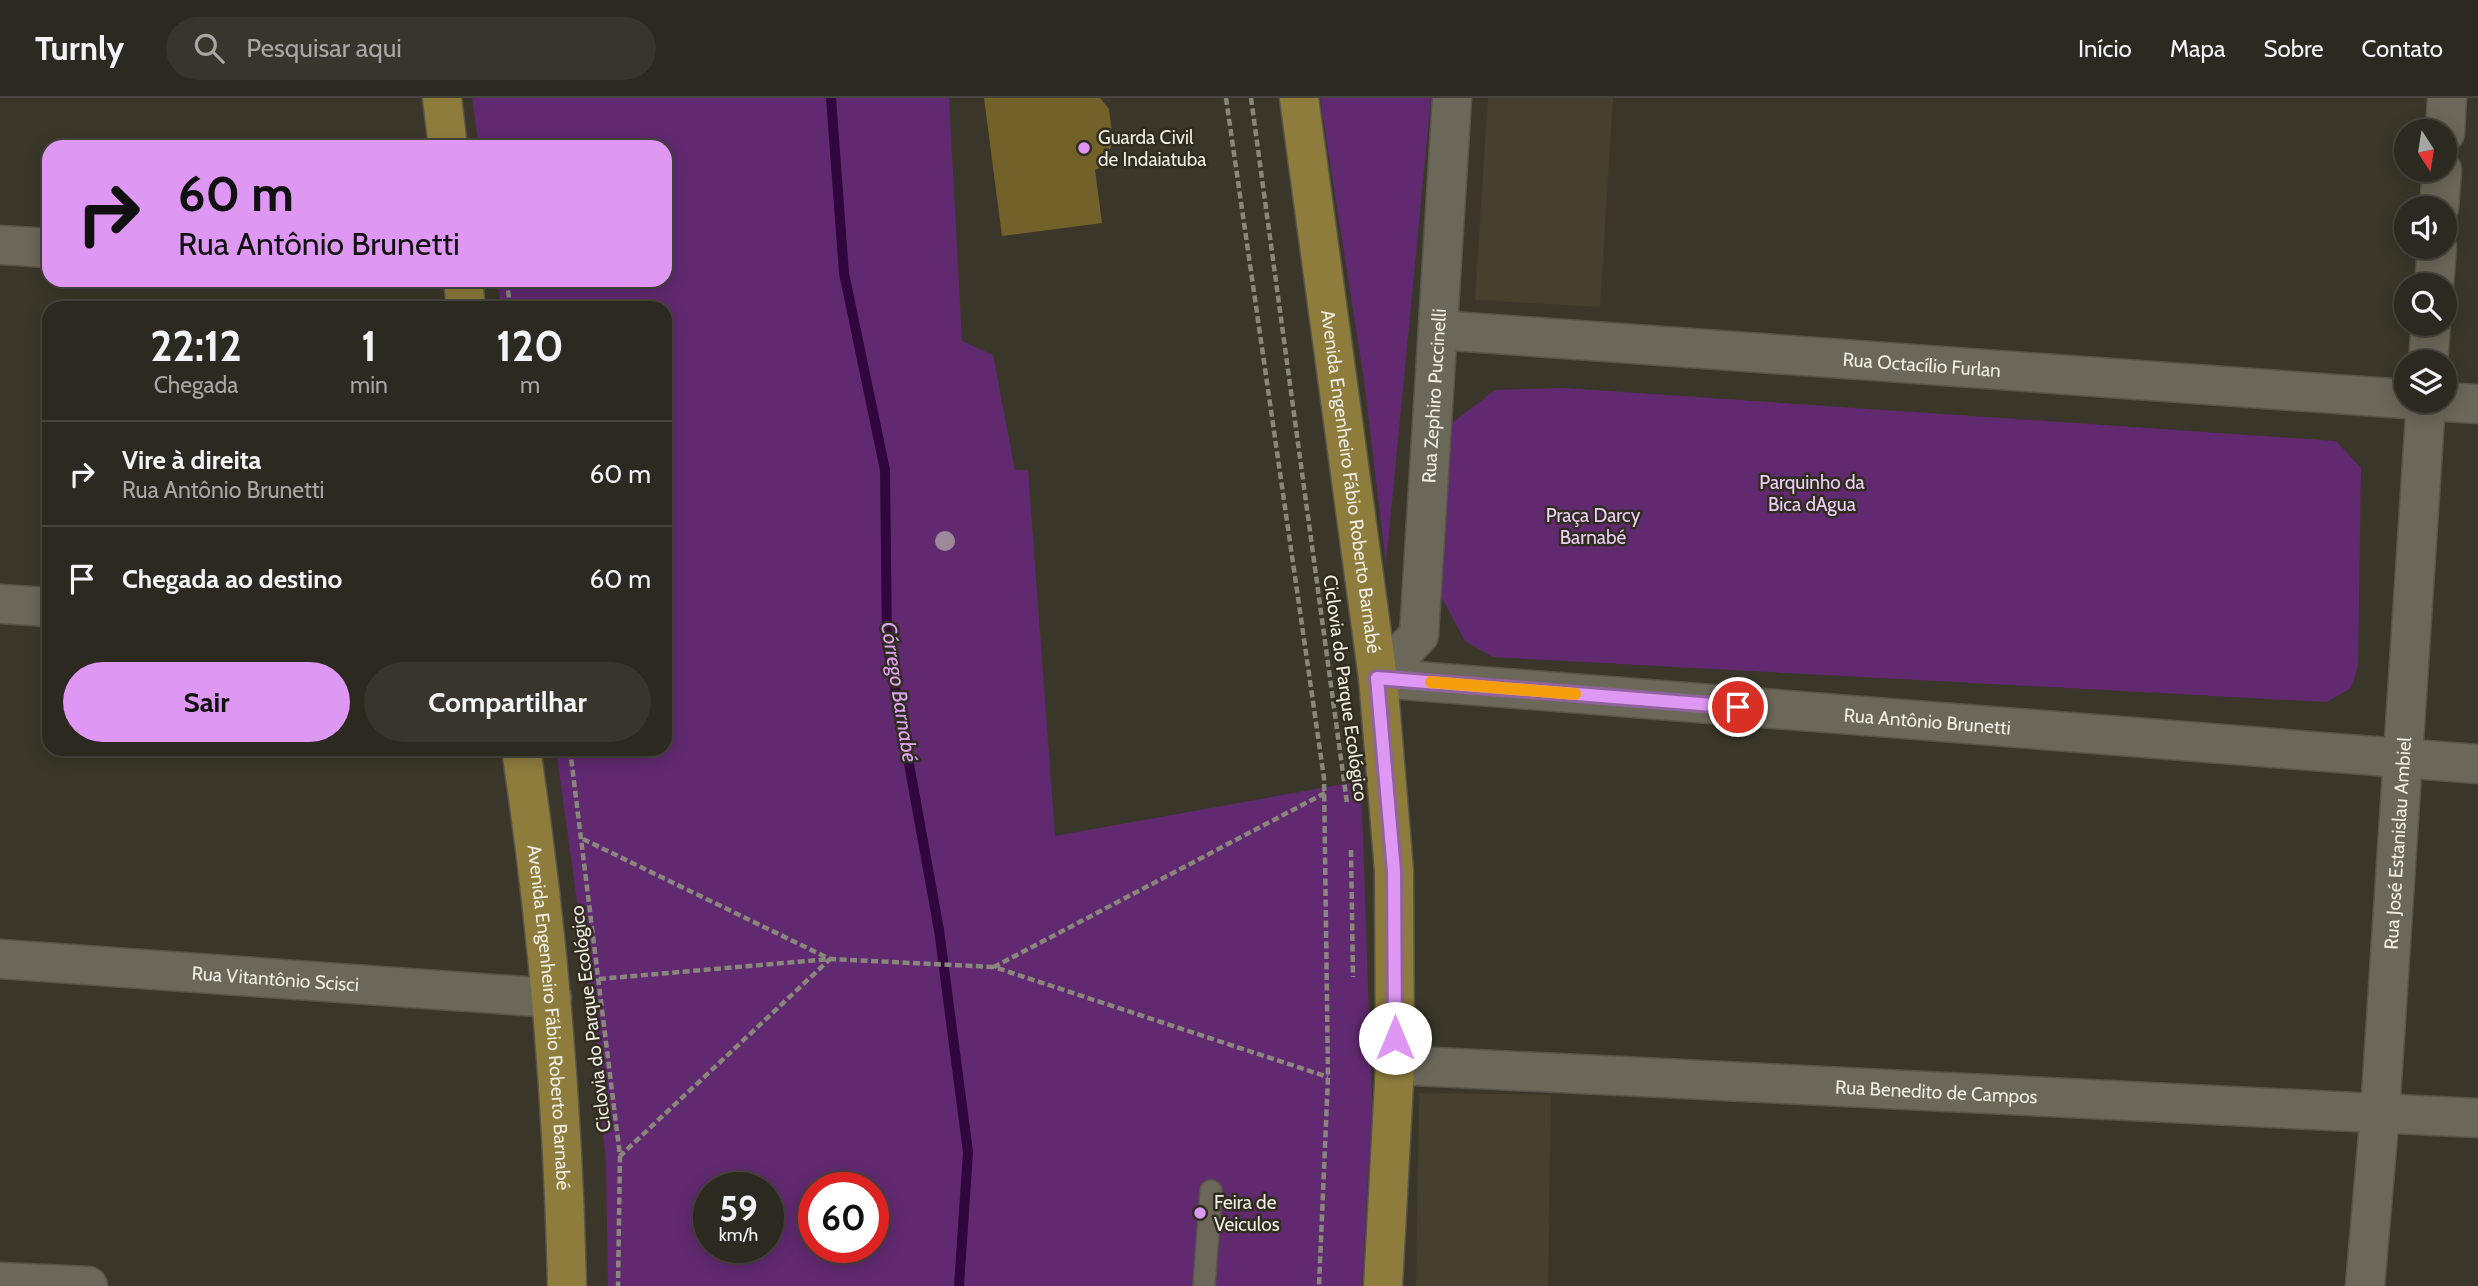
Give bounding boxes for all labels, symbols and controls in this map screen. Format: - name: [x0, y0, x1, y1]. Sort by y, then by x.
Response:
- search box: [166, 17, 656, 80]
- text: Turnly: [35, 28, 124, 68]
- icon: search: [190, 29, 228, 67]
- text: Pesquisar aqui: [246, 32, 402, 64]
- text: Início: [2078, 34, 2132, 63]
- text: Mapa: [2170, 34, 2225, 63]
- text: Sobre: [2263, 34, 2324, 63]
- text: Contato: [2362, 34, 2443, 63]
- north arrow: [2394, 119, 2457, 182]
- map controls: [2394, 119, 2457, 413]
- place label: Guarda Civil de Indaiatuba: [1098, 126, 1207, 171]
- marker: Guarda Civil de Indaiatuba: [1076, 140, 1092, 156]
- text: 60 m: [178, 164, 294, 223]
- icon: right: [63, 168, 154, 259]
- button: sound: [2394, 196, 2457, 259]
- text: Rua Antônio Brunetti: [178, 224, 460, 263]
- button: search: [2394, 273, 2457, 336]
- street label: Avenida Engenheiro Fábio Roberto Barnabé: [1316, 308, 1386, 655]
- street label: Rua Zephiro Puccinelli: [1417, 308, 1451, 484]
- text: 22:12: [150, 320, 242, 372]
- text: 1: [361, 320, 377, 372]
- text: 120: [496, 320, 564, 372]
- street label: Rua Octacílio Furlan: [1842, 348, 2002, 382]
- button: layers: [2394, 350, 2457, 413]
- text: Chegada: [154, 371, 238, 399]
- text: min: [350, 371, 388, 399]
- text: m: [520, 371, 540, 399]
- text: Vire à direita: [122, 444, 262, 476]
- icon: right: [63, 455, 101, 493]
- text: 60 m: [589, 458, 651, 490]
- park label: Parquinho da Bica dAgua: [1759, 471, 1865, 516]
- text: Rua Antônio Brunetti: [122, 476, 325, 504]
- park label: Praça Darcy Barnabé: [1546, 504, 1641, 549]
- icon: arrive: [63, 560, 101, 598]
- text: Chegada ao destino: [122, 563, 342, 595]
- text: 60 m: [589, 563, 651, 595]
- street label: Ciclovia do Parque Ecológico: [1318, 573, 1373, 803]
- water label: Córrego Barnabé: [876, 620, 923, 764]
- button: Sair: [63, 662, 350, 742]
- button: Compartilhar: [364, 662, 651, 742]
- pin: [1708, 677, 1768, 737]
- icon: arrive: [1719, 688, 1757, 726]
- street label: Rua Antônio Brunetti: [1843, 703, 2012, 739]
- street label: Rua José Estanislau Ambiel: [2380, 736, 2416, 950]
- street label: Avenida Engenheiro Fábio Roberto Barnabé: [522, 843, 575, 1191]
- street label: Ciclovia do Parque Ecológico: [565, 904, 616, 1134]
- street label: Rua Vitantônio Scisci: [191, 962, 360, 996]
- position arrow: [1358, 1001, 1432, 1075]
- street label: Rua Benedito de Campos: [1835, 1076, 2038, 1108]
- speed limit sign: 60: [798, 1172, 889, 1263]
- text: 59: [719, 1187, 758, 1230]
- place label: Feira de Veiculos: [1214, 1191, 1280, 1236]
- marker: Feira de Veiculos: [1192, 1205, 1208, 1221]
- text: km/h: [719, 1224, 758, 1246]

